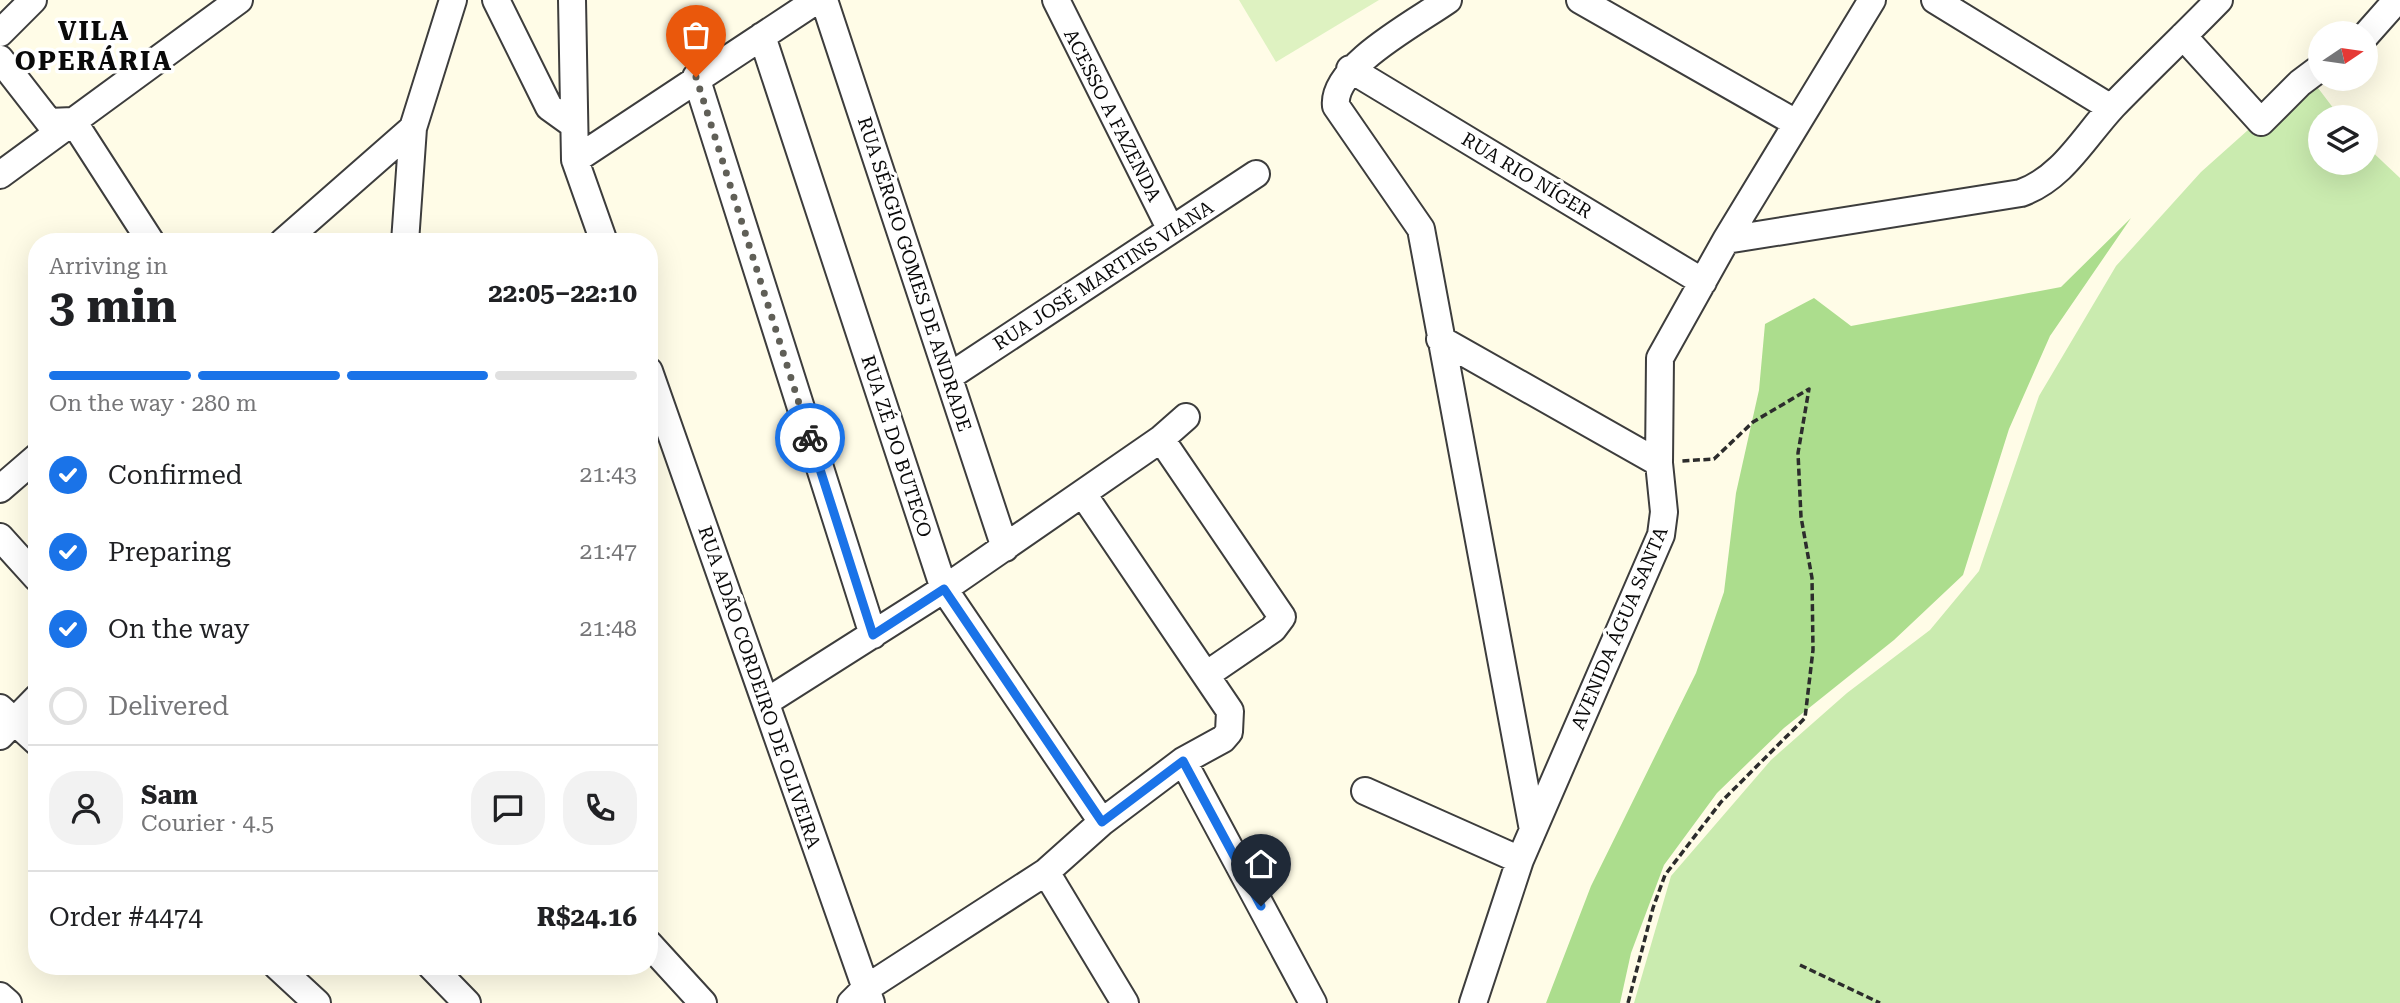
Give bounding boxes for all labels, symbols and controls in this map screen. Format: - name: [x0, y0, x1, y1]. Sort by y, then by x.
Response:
- pin: [666, 5, 726, 77]
- district label: VILA OPERÁRIA: [15, 16, 173, 76]
- icon: bag: [677, 16, 715, 54]
- north arrow: [2308, 21, 2378, 91]
- map controls: [2308, 21, 2378, 175]
- street label: ACESSO A FAZENDA: [1059, 25, 1166, 206]
- button: layers: [2308, 105, 2378, 175]
- street label: RUA SÉRGIO GOMES DE ANDRADE: [853, 114, 976, 434]
- street label: RUA RIO NÍGER: [1457, 127, 1596, 223]
- street label: RUA JOSÉ MARTINS VIANA: [989, 195, 1218, 355]
- text: Arriving in: [49, 253, 168, 280]
- text: 22:05–22:10: [488, 278, 637, 308]
- text: 3 min: [49, 279, 177, 333]
- street label: RUA ZÉ DO BUTECO: [856, 352, 937, 540]
- text: On the way · 280 m: [49, 390, 257, 417]
- courier: [775, 403, 845, 473]
- icon: bike: [791, 419, 829, 457]
- icon: check: [49, 456, 87, 494]
- text: Confirmed: [108, 460, 243, 490]
- text: 21:43: [580, 461, 637, 488]
- street label: RUA ADÃO CORDEIRO DE OLIVEIRA: [693, 523, 826, 852]
- street label: AVENIDA ÁGUA SANTA: [1566, 523, 1673, 733]
- icon: check: [49, 533, 87, 571]
- text: Preparing: [108, 537, 231, 567]
- text: 21:47: [580, 538, 637, 565]
- icon: check: [49, 610, 87, 648]
- text: On the way: [108, 614, 249, 644]
- text: 21:48: [580, 615, 637, 642]
- text: Delivered: [108, 691, 229, 721]
- button: person: [49, 771, 123, 845]
- button: chat: [471, 771, 545, 845]
- button: phone: [563, 771, 637, 845]
- text: Sam: [141, 780, 198, 810]
- text: Courier · 4.5: [141, 810, 274, 837]
- pin: [1231, 834, 1291, 906]
- icon: home: [1242, 845, 1280, 883]
- text: Order #4474: [49, 902, 203, 932]
- text: R$24.16: [537, 902, 637, 932]

